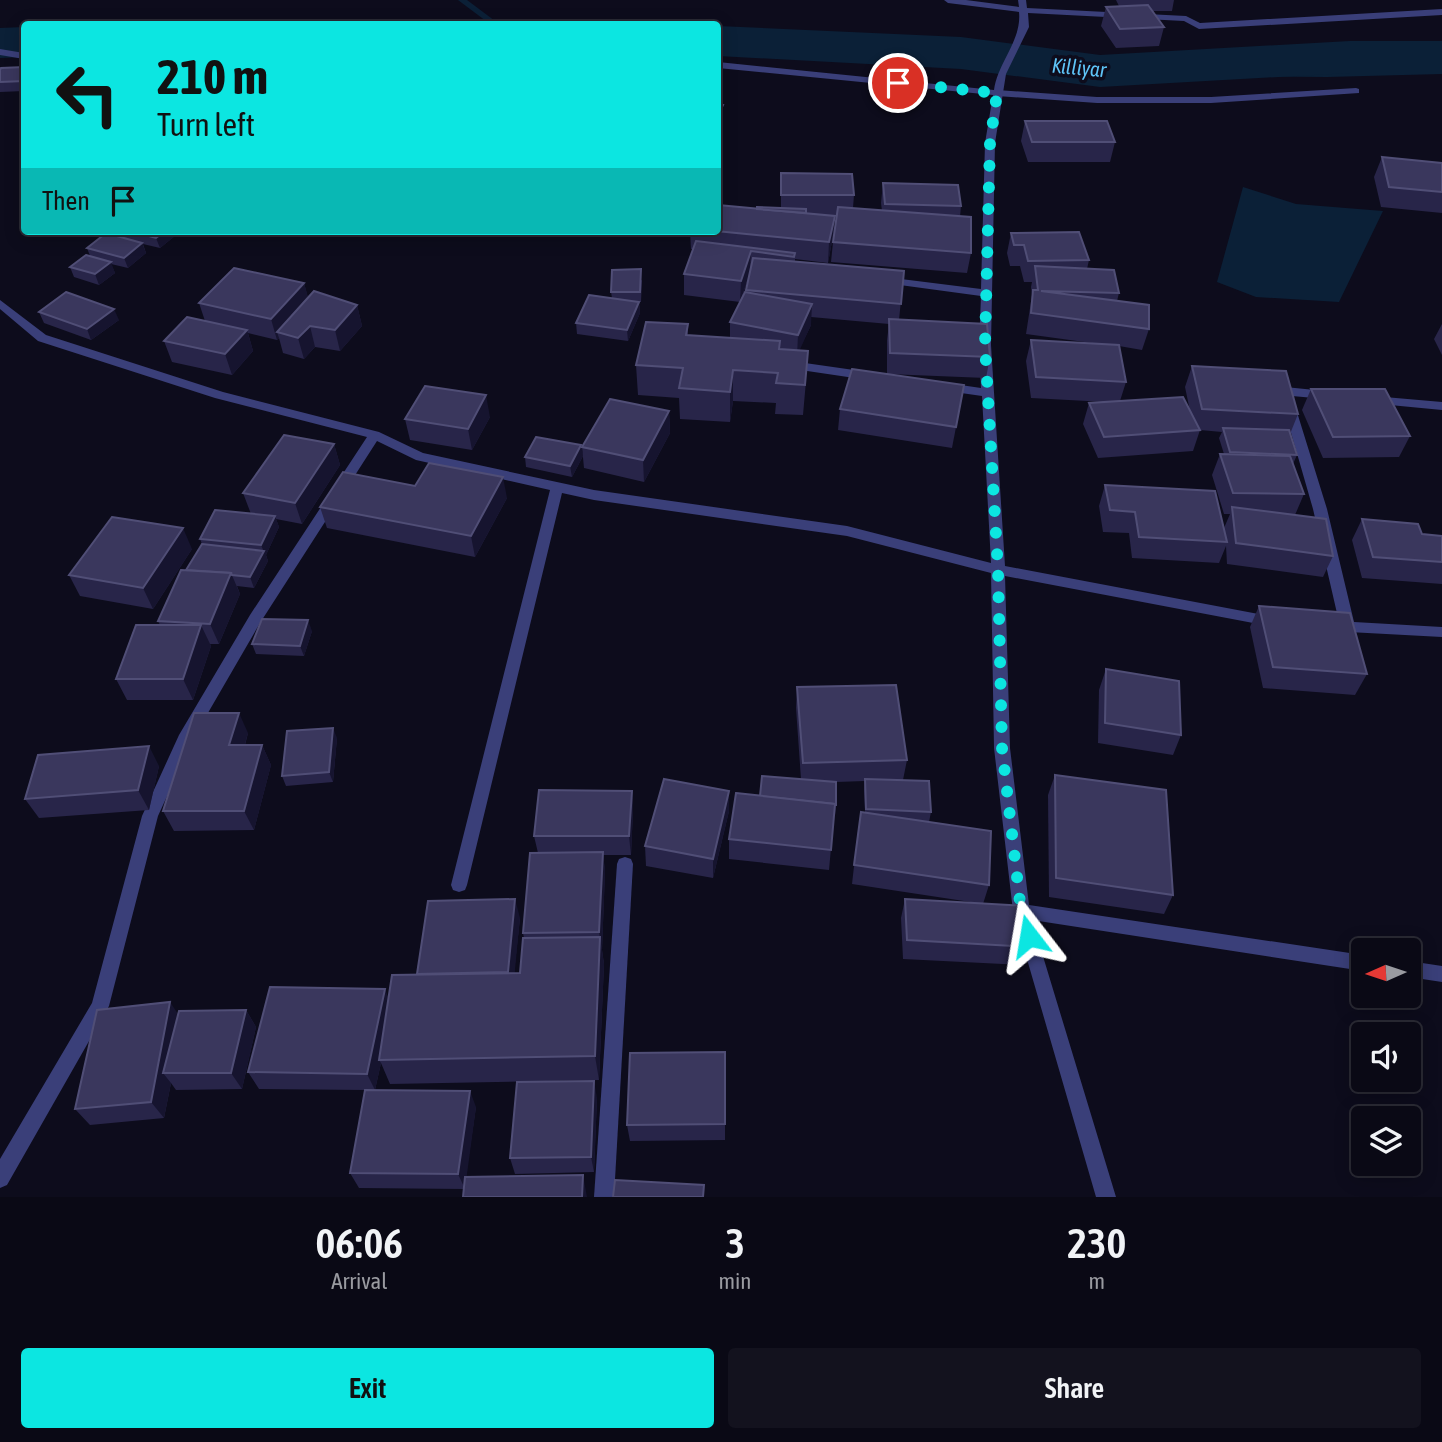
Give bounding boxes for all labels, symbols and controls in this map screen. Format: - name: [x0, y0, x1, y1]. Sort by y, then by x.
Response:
- text: 210 m: [157, 48, 268, 104]
- icon: left: [42, 49, 133, 140]
- pin: [868, 53, 928, 113]
- water label: Killiyar: [1051, 53, 1108, 81]
- icon: arrive: [879, 64, 917, 102]
- text: Turn left: [157, 106, 255, 143]
- icon: arrive: [104, 182, 142, 220]
- text: Then: [42, 186, 90, 216]
- position arrow: [992, 899, 1066, 973]
- north arrow: [1351, 938, 1421, 1008]
- map controls: [1351, 938, 1421, 1176]
- button: sound: [1351, 1022, 1421, 1092]
- button: layers: [1351, 1106, 1421, 1176]
- text: 06:06: [316, 1219, 403, 1267]
- text: 3: [725, 1219, 745, 1267]
- text: 230: [1067, 1219, 1126, 1267]
- text: Arrival: [331, 1268, 387, 1294]
- text: min: [719, 1268, 752, 1294]
- text: m: [1088, 1268, 1105, 1294]
- button: Exit: [21, 1348, 714, 1428]
- button: Share: [728, 1348, 1421, 1428]

